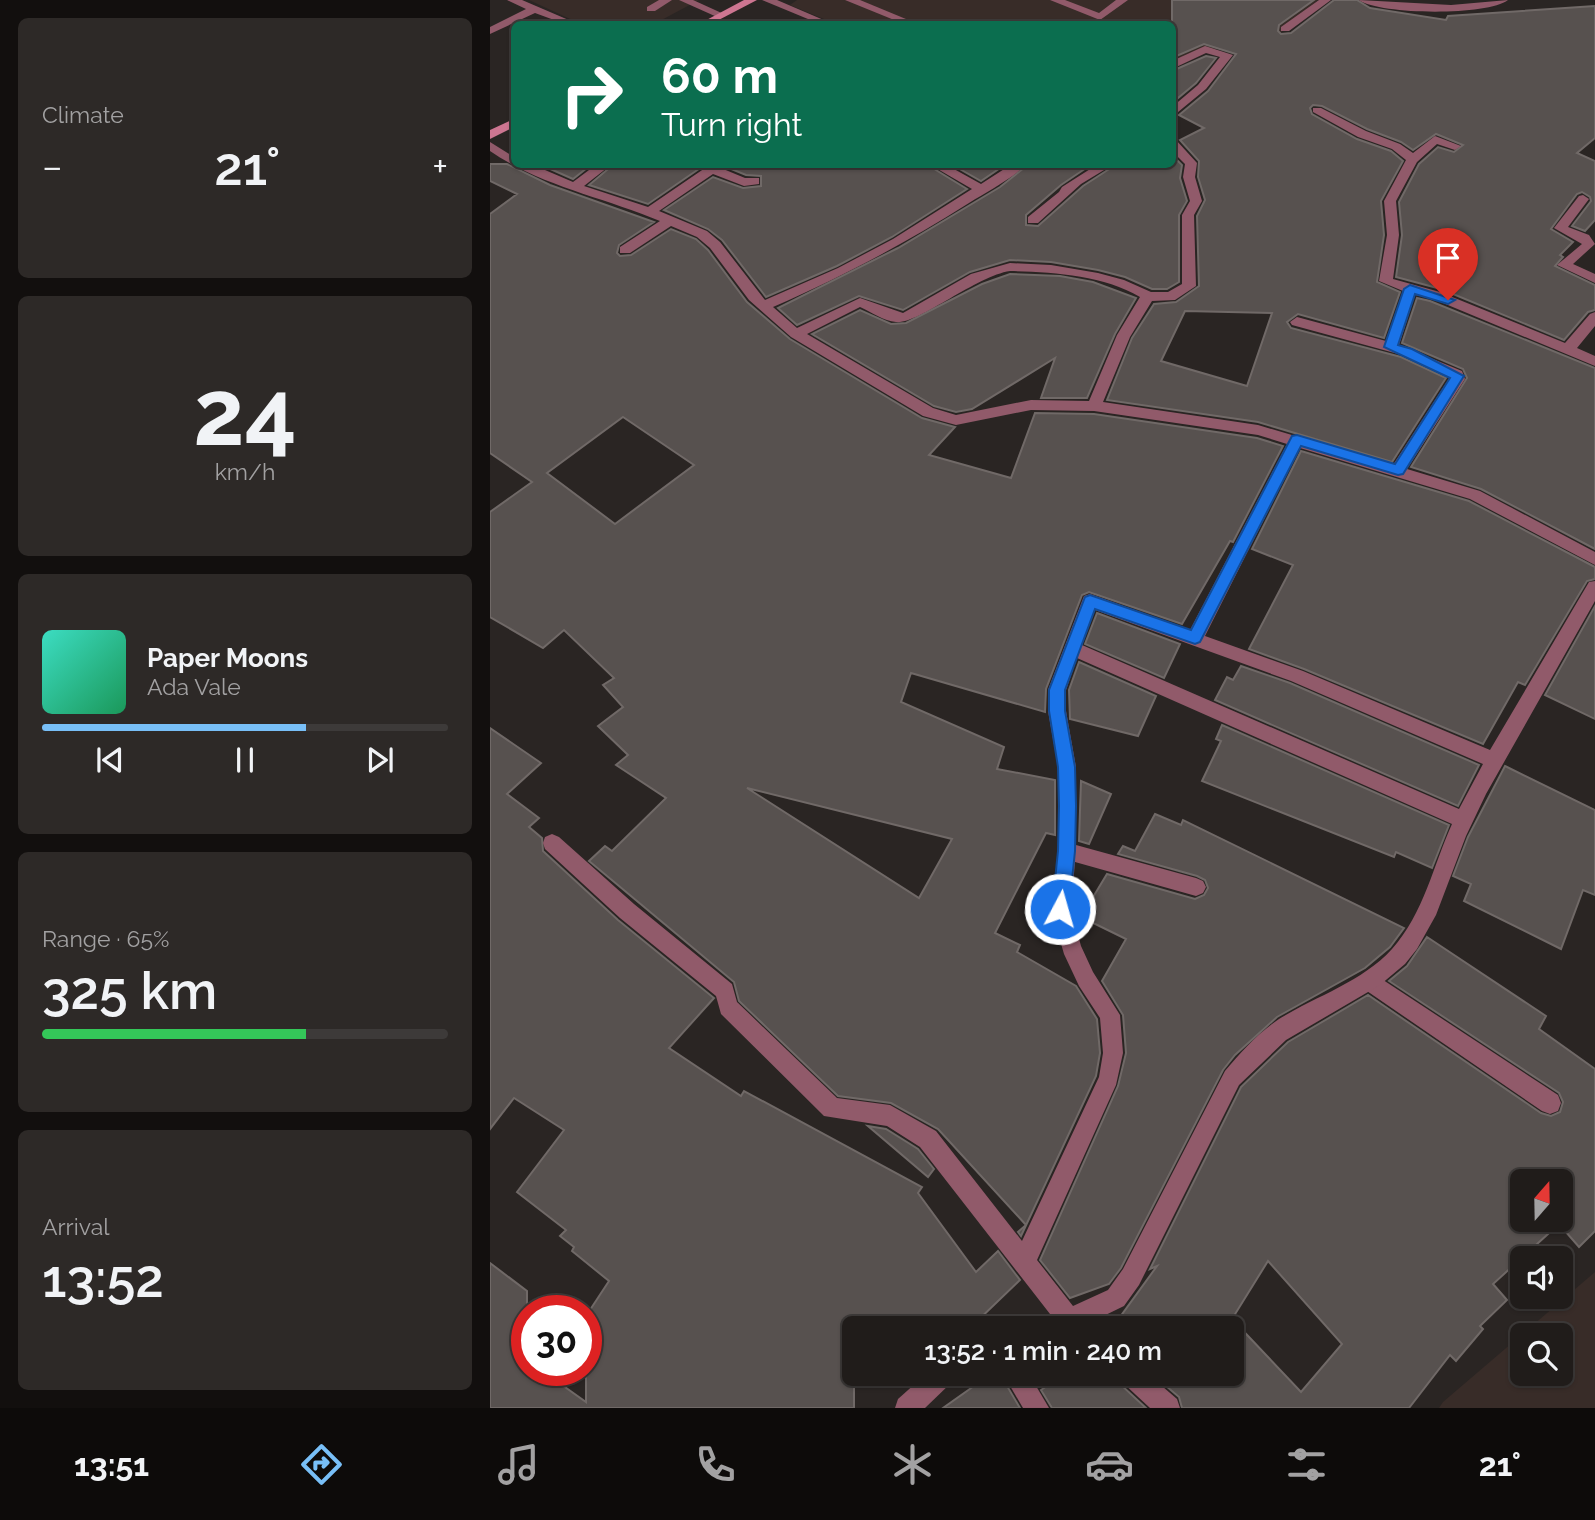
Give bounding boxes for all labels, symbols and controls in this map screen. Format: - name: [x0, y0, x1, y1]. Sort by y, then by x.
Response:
- text: 60 m: [661, 47, 778, 104]
- icon: right: [546, 49, 637, 140]
- text: Climate: [42, 101, 124, 128]
- text: Turn right: [661, 106, 802, 143]
- text: 21°: [214, 136, 281, 197]
- text: −: [42, 144, 62, 189]
- text: +: [432, 144, 448, 189]
- pin: [1418, 228, 1478, 300]
- icon: arrive: [1429, 239, 1467, 277]
- text: 24: [193, 359, 297, 466]
- text: km/h: [215, 458, 275, 485]
- text: Paper Moons: [147, 643, 308, 673]
- text: Ada Vale: [147, 673, 241, 700]
- icon: previous: [91, 741, 129, 779]
- icon: pause: [226, 741, 264, 779]
- icon: next: [361, 741, 399, 779]
- position arrow: [1023, 872, 1097, 946]
- text: Range · 65%: [42, 925, 169, 952]
- text: 325 km: [42, 960, 217, 1021]
- north arrow: [1510, 1169, 1573, 1232]
- map controls: [1510, 1169, 1573, 1386]
- text: Arrival: [42, 1213, 109, 1240]
- button: sound: [1510, 1246, 1573, 1309]
- text: 13:52: [42, 1248, 164, 1309]
- speed limit sign: 30: [511, 1295, 602, 1386]
- button: search: [1510, 1323, 1573, 1386]
- text: 13:52 · 1 min · 240 m: [924, 1336, 1162, 1366]
- icon: directions: [297, 1440, 346, 1489]
- icon: music: [494, 1440, 543, 1489]
- icon: phone: [691, 1440, 740, 1489]
- icon: climate: [888, 1440, 937, 1489]
- icon: car: [1085, 1440, 1134, 1489]
- icon: filters: [1282, 1440, 1331, 1489]
- text: 13:51: [74, 1446, 149, 1483]
- text: 21°: [1479, 1446, 1521, 1483]

